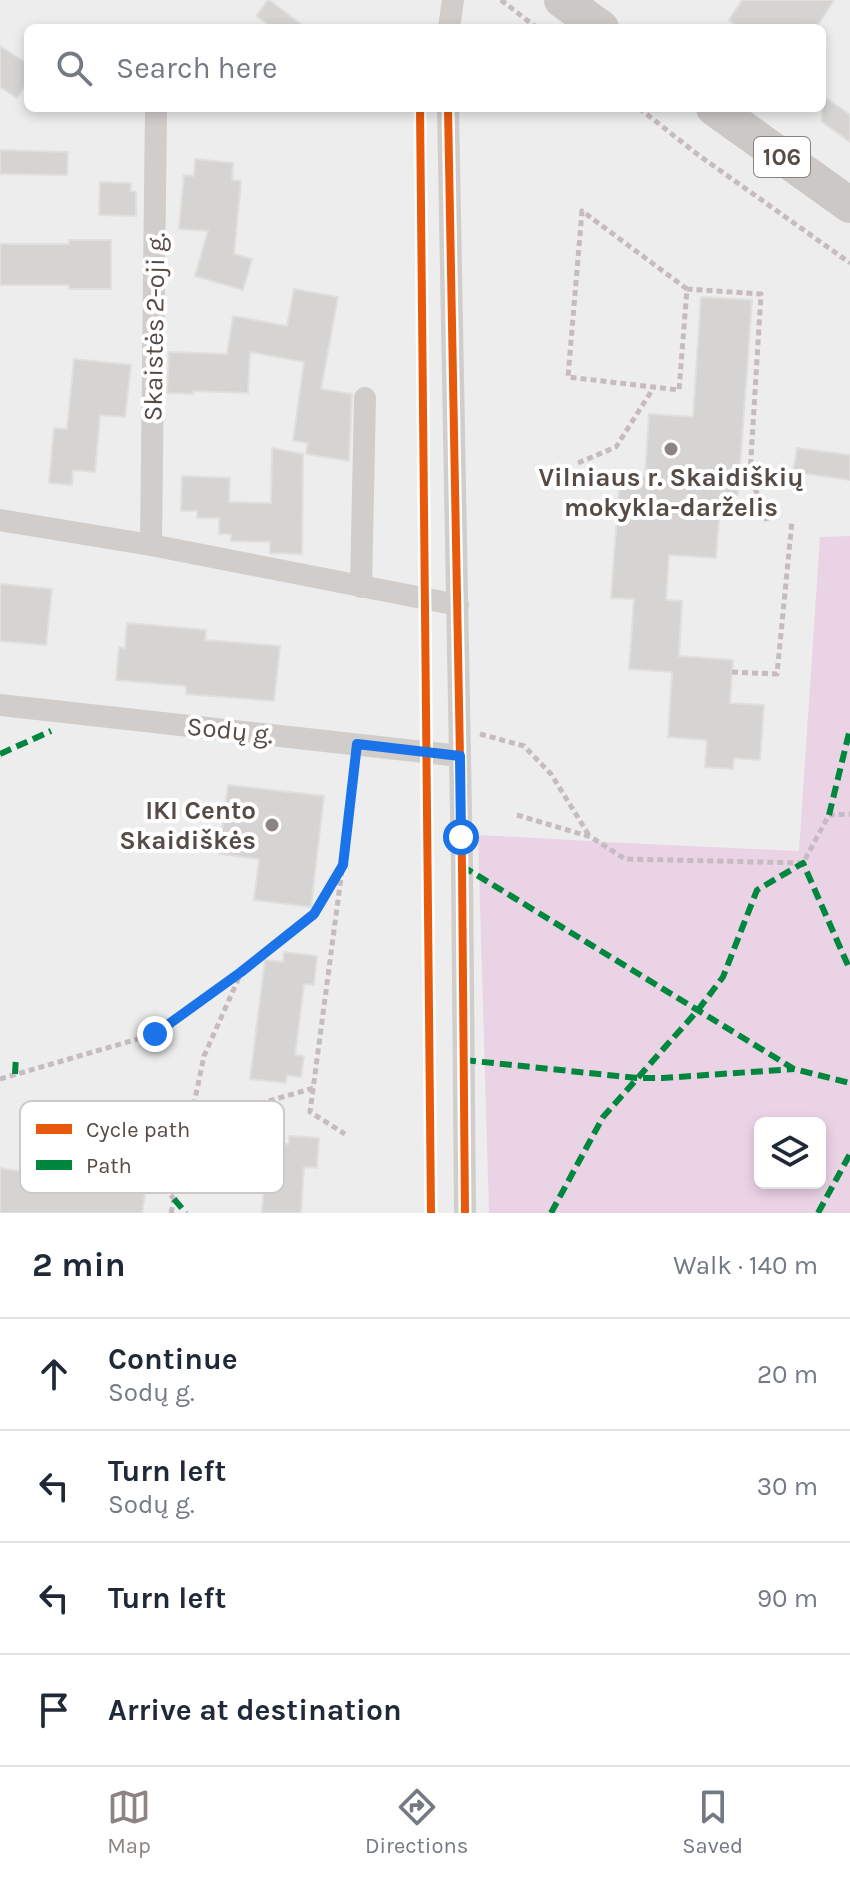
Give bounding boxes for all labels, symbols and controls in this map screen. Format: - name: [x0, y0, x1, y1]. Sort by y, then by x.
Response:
- search box: [24, 24, 826, 112]
- icon: search: [52, 46, 96, 90]
- text: Search here: [116, 50, 277, 86]
- road number: 106: [754, 137, 810, 177]
- street label: Skaistės 2-oji g.: [137, 232, 172, 422]
- marker: Vilniaus r. Skaidiškių mokykla-darželis: [662, 440, 680, 458]
- place label: Vilniaus r. Skaidiškių mokykla-darželis: [538, 462, 804, 523]
- street label: Sodų g.: [185, 711, 275, 750]
- place label: IKI Cento Skaidiškės: [119, 795, 256, 856]
- marker: IKI Cento Skaidiškės: [263, 816, 281, 834]
- route start: [443, 819, 479, 855]
- route end: [137, 1016, 173, 1052]
- legend: [20, 1101, 284, 1193]
- text: Cycle path: [86, 1117, 190, 1143]
- map controls: [754, 1117, 826, 1189]
- button: layers: [754, 1117, 826, 1189]
- text: Path: [86, 1153, 132, 1179]
- text: 2 min: [32, 1245, 126, 1285]
- text: Walk · 140 m: [673, 1250, 818, 1281]
- text: Continue: [108, 1341, 238, 1377]
- icon: ahead: [32, 1352, 76, 1396]
- text: 20 m: [757, 1359, 818, 1390]
- text: Sodų g.: [108, 1377, 195, 1408]
- text: Turn left: [108, 1453, 226, 1489]
- icon: left: [32, 1464, 76, 1508]
- text: 30 m: [757, 1471, 818, 1502]
- text: Sodų g.: [108, 1489, 195, 1520]
- icon: left: [32, 1576, 76, 1620]
- text: Turn left: [108, 1580, 226, 1616]
- text: 90 m: [757, 1583, 818, 1614]
- icon: arrive: [32, 1688, 76, 1732]
- text: Arrive at destination: [108, 1692, 402, 1728]
- tab: Map: [107, 1785, 151, 1859]
- tab: Directions: [365, 1785, 468, 1859]
- tab: Saved: [682, 1785, 743, 1859]

